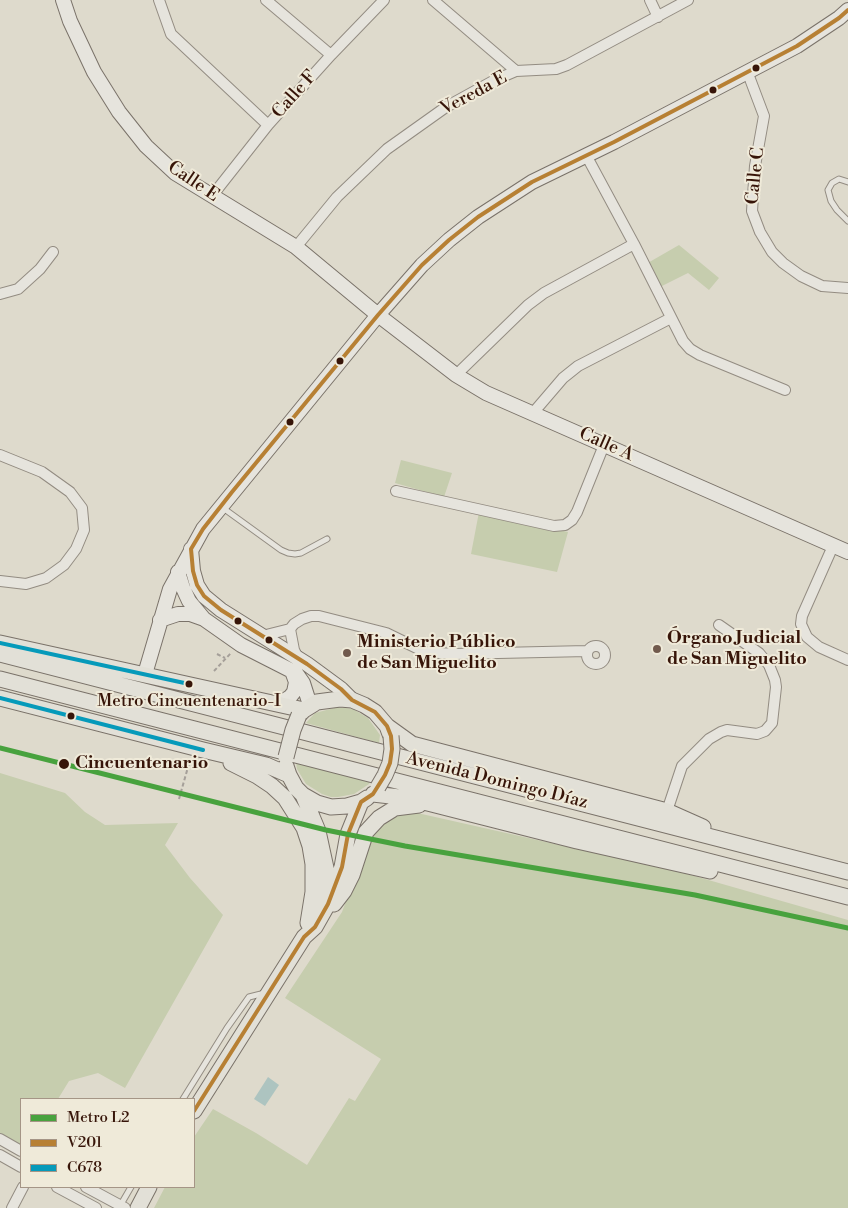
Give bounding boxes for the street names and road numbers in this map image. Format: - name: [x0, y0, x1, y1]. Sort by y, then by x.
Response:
- street label: Calle F: [268, 67, 322, 123]
- street label: Vereda E: [437, 67, 511, 121]
- street label: Calle C: [742, 146, 770, 206]
- street label: Calle E: [163, 157, 223, 207]
- street label: Calle A: [575, 423, 637, 467]
- street label: Avenida Domingo Díaz: [404, 748, 590, 814]

